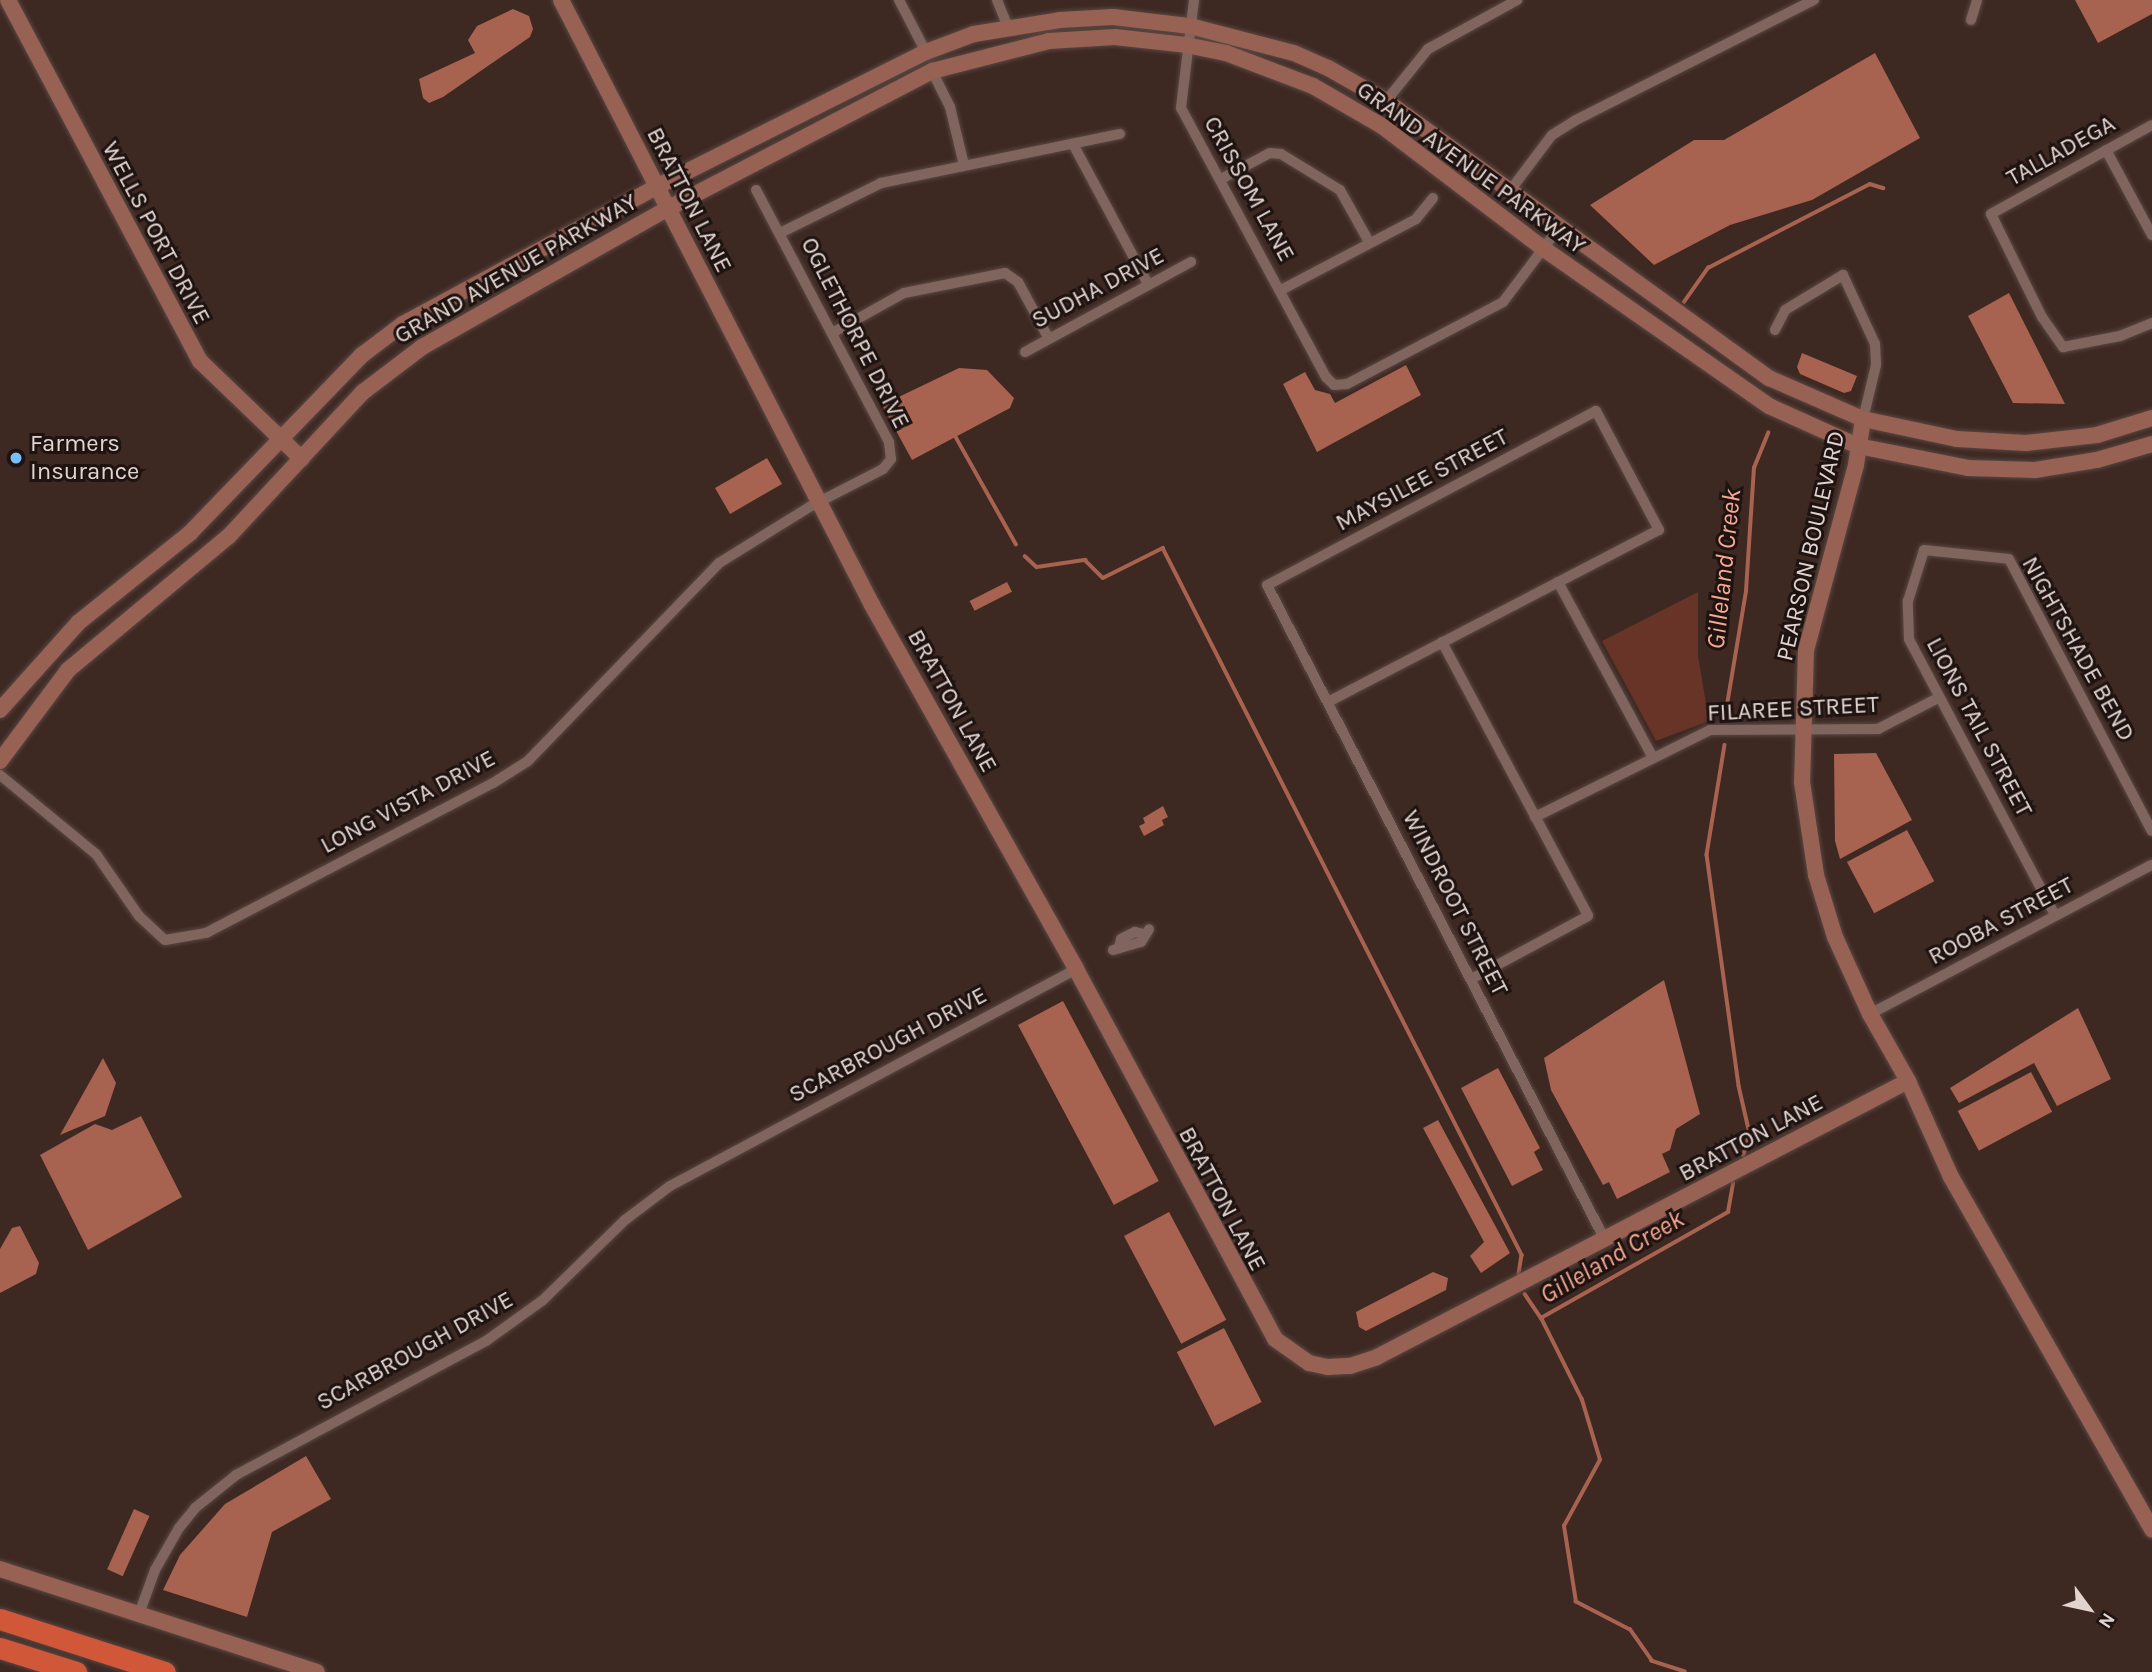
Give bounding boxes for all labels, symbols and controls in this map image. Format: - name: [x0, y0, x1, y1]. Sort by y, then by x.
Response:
- street label: GRAND AVENUE PARKWAY: [1351, 75, 1591, 261]
- street label: TALLADEGA: [2002, 109, 2120, 193]
- street label: CRISSOM LANE: [1197, 111, 1301, 267]
- street label: BRATTON LANE: [640, 123, 738, 277]
- street label: WELLS PORT DRIVE: [96, 137, 216, 329]
- street label: GRAND AVENUE PARKWAY: [389, 188, 643, 350]
- street label: OGLETHORPE DRIVE: [794, 233, 916, 433]
- street label: SUDHA DRIVE: [1027, 241, 1169, 335]
- street label: MAYSILEE STREET: [1331, 422, 1513, 538]
- street label: PEARSON BOULEVARD: [1771, 428, 1851, 664]
- place label: Farmers Insurance: [30, 430, 139, 486]
- marker: Farmers Insurance: [8, 450, 24, 466]
- water label: Gilleland Creek: [1700, 487, 1748, 651]
- street label: NIGHTSHADE BEND: [2015, 552, 2141, 746]
- street label: BRATTON LANE: [901, 625, 1003, 777]
- street label: LIONS TAIL STREET: [1920, 633, 2038, 821]
- street label: FILAREE STREET: [1706, 690, 1880, 728]
- street label: LONG VISTA DRIVE: [316, 744, 500, 860]
- street label: WINDROOT STREET: [1396, 806, 1514, 1000]
- street label: ROOBA STREET: [1923, 871, 2079, 971]
- street label: SCARBROUGH DRIVE: [784, 981, 992, 1109]
- street label: BRATTON LANE: [1674, 1088, 1828, 1188]
- street label: BRATTON LANE: [1172, 1122, 1272, 1276]
- water label: Gilleland Creek: [1534, 1203, 1690, 1311]
- street label: SCARBROUGH DRIVE: [312, 1285, 518, 1417]
- north arrow: [2054, 1574, 2124, 1644]
- text: N: [2094, 1609, 2120, 1632]

